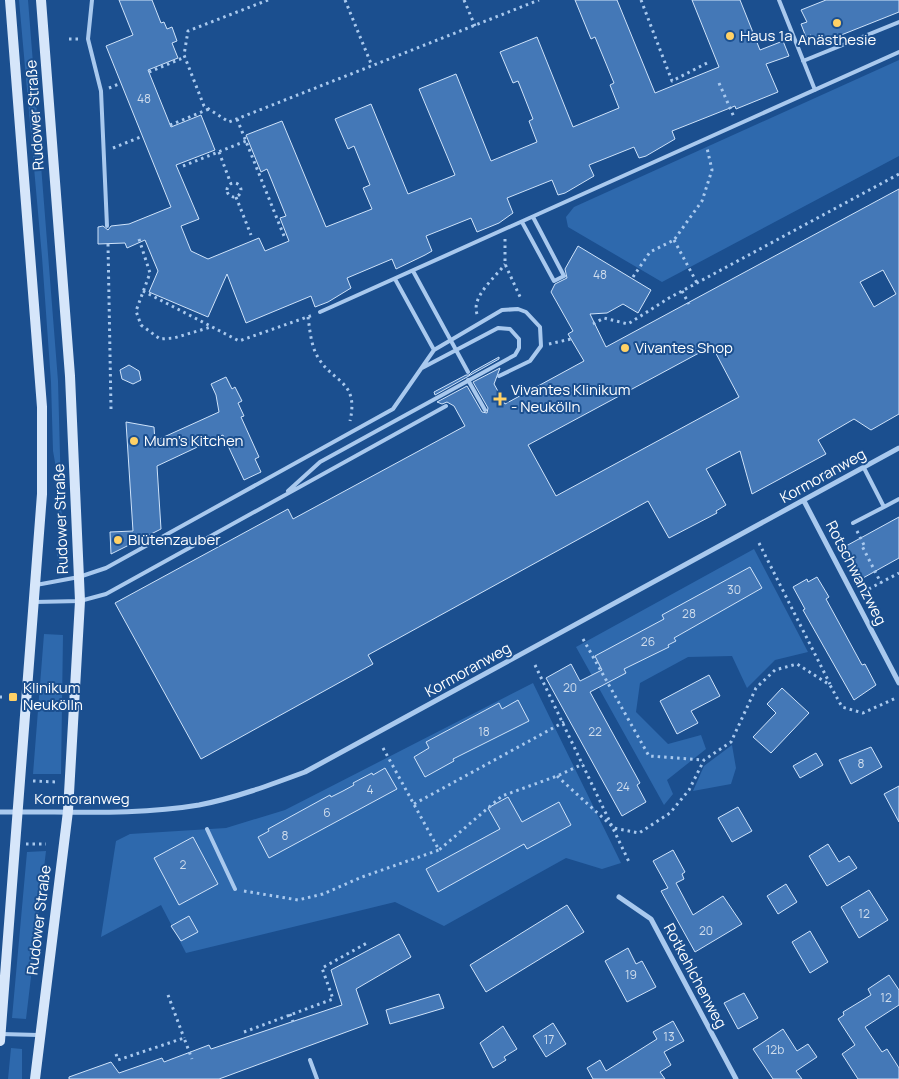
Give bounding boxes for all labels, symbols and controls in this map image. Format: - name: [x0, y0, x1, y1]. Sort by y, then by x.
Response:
- marker: Anästhesie: [831, 17, 843, 29]
- place label: Haus 1a: [740, 25, 793, 46]
- place label: Anästhesie: [798, 29, 876, 50]
- marker: Haus 1a: [724, 30, 736, 42]
- street label: Rudower Straße: [20, 59, 49, 171]
- house number: 48: [137, 90, 151, 107]
- house number: 48: [593, 266, 607, 283]
- place label: Vivantes Shop: [635, 337, 733, 358]
- marker: Vivantes Shop: [619, 342, 631, 354]
- place label: Vivantes Klinikum - Neukölln: [511, 379, 630, 417]
- marker: Vivantes Klinikum - Neukölln: [493, 392, 507, 406]
- place label: Mum's Kitchen: [144, 430, 244, 451]
- marker: Mum's Kitchen: [128, 435, 140, 447]
- street label: Kormoranweg: [776, 443, 870, 508]
- street label: Rudower Straße: [48, 463, 73, 575]
- street label: Rotschwanzweg: [821, 517, 892, 629]
- place label: Blütenzauber: [128, 529, 221, 550]
- marker: Blütenzauber: [112, 534, 124, 546]
- house number: 30: [727, 581, 741, 598]
- house number: 28: [682, 605, 696, 622]
- house number: 26: [641, 633, 655, 650]
- street label: Kormoranweg: [421, 637, 515, 702]
- place label: Klinikum Neukölln: [23, 677, 83, 715]
- house number: 20: [563, 679, 577, 696]
- marker: Klinikum Neukölln: [7, 691, 19, 703]
- house number: 18: [478, 723, 490, 740]
- house number: 22: [588, 723, 602, 740]
- house number: 8: [858, 755, 865, 772]
- house number: 24: [616, 778, 630, 795]
- house number: 4: [366, 781, 374, 798]
- street label: Kormoranweg: [34, 788, 130, 809]
- house number: 6: [323, 804, 331, 821]
- house number: 8: [282, 827, 289, 844]
- house number: 2: [180, 856, 187, 873]
- street label: Rudower Straße: [21, 864, 56, 976]
- house number: 12: [858, 905, 870, 922]
- street label: Rotkehlchenweg: [659, 919, 732, 1032]
- house number: 20: [699, 922, 713, 939]
- house number: 19: [625, 966, 637, 983]
- house number: 12: [880, 989, 892, 1006]
- house number: 13: [663, 1028, 675, 1045]
- house number: 17: [544, 1031, 554, 1048]
- house number: 12b: [766, 1041, 784, 1058]

